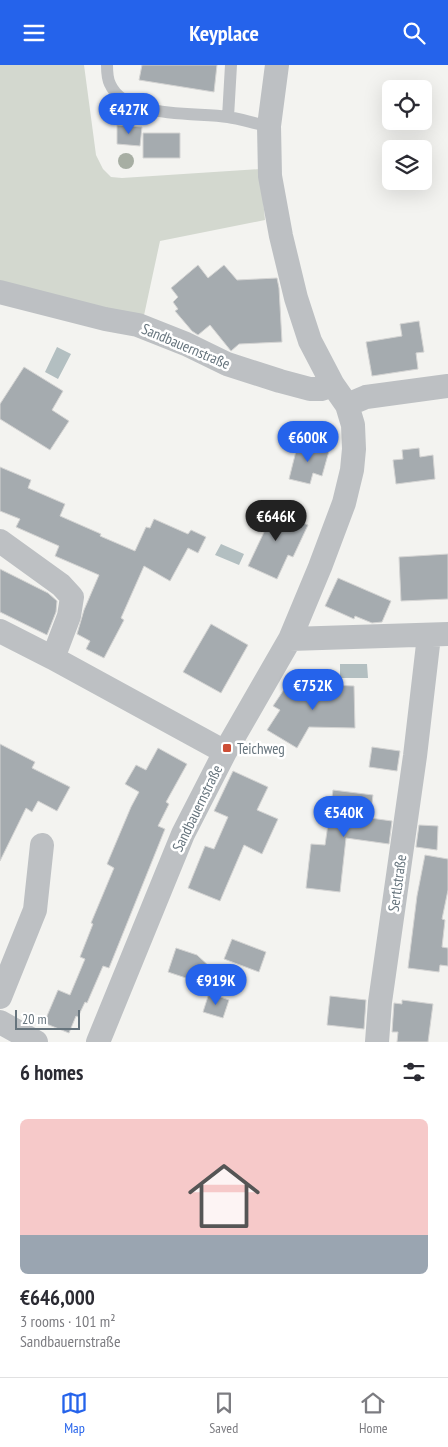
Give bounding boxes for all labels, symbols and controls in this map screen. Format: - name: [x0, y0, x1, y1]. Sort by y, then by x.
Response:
- icon: menu: [20, 19, 48, 47]
- text: Keyplace: [189, 19, 259, 47]
- icon: search: [400, 19, 428, 47]
- map controls: [382, 80, 432, 190]
- button: locate: [382, 80, 432, 130]
- pin: €427K: [94, 93, 164, 135]
- text: €427K: [110, 99, 148, 119]
- button: layers: [382, 140, 432, 190]
- street label: Sandbauernstraße: [139, 319, 233, 373]
- pin: €600K: [273, 421, 343, 463]
- text: €600K: [289, 427, 327, 447]
- pin: €646K: [241, 499, 311, 542]
- text: €646K: [257, 506, 295, 526]
- pin: €752K: [278, 669, 348, 711]
- text: €752K: [294, 675, 332, 695]
- place label: Teichweg: [237, 739, 285, 758]
- marker: Teichweg: [221, 742, 233, 754]
- street label: Sandbauernstraße: [168, 761, 226, 855]
- pin: €540K: [309, 795, 379, 838]
- text: €540K: [325, 802, 363, 822]
- street label: Sertlstraße: [384, 853, 410, 913]
- pin: €919K: [181, 963, 251, 1006]
- text: €919K: [197, 970, 235, 990]
- scale bar: [15, 1007, 80, 1030]
- text: 20 m: [22, 1010, 47, 1028]
- icon: filters: [400, 1058, 428, 1086]
- text: 6 homes: [20, 1059, 83, 1086]
- icon: home: [179, 1151, 269, 1241]
- text: €646,000: [20, 1284, 95, 1311]
- text: 3 rooms · 101 m²: [20, 1311, 116, 1331]
- text: Sandbauernstraße: [20, 1331, 121, 1351]
- tab: Map: [60, 1389, 88, 1437]
- tab: Saved: [209, 1389, 238, 1437]
- tab: Home: [359, 1389, 388, 1437]

